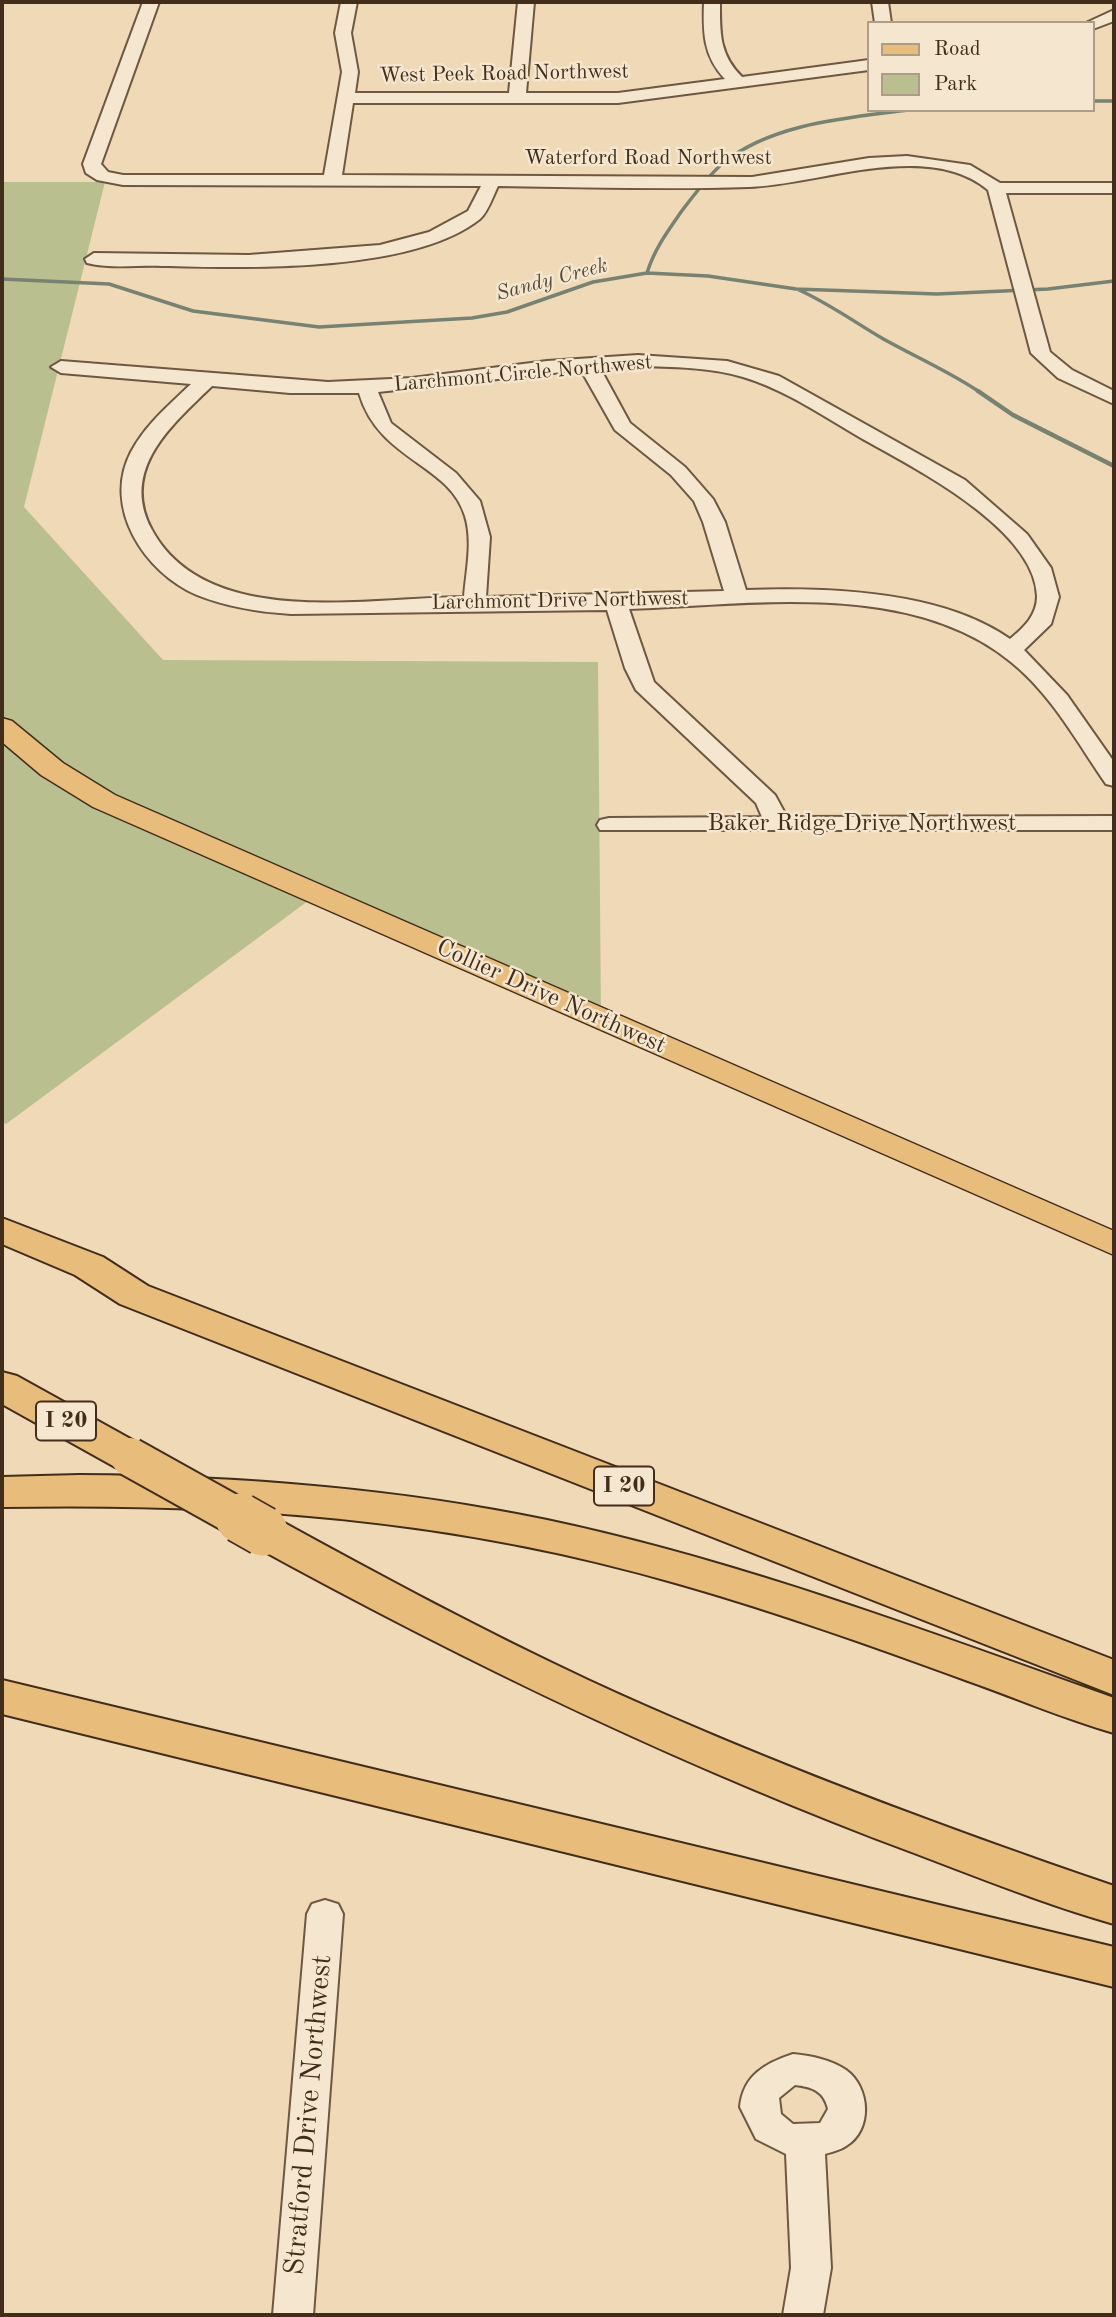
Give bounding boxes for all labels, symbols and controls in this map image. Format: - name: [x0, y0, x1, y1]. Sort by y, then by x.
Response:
- legend: [867, 21, 1095, 112]
- text: Road: [934, 39, 981, 60]
- street label: West Peek Road Northwest: [379, 59, 629, 89]
- text: Park: [934, 74, 977, 95]
- street label: Waterford Road Northwest: [524, 145, 772, 171]
- water label: Sandy Creek: [493, 253, 611, 307]
- street label: Larchmont Circle Northwest: [393, 350, 653, 398]
- street label: Larchmont Drive Northwest: [431, 586, 689, 616]
- street label: Baker Ridge Drive Northwest: [708, 810, 1016, 838]
- street label: Collier Drive Northwest: [432, 933, 670, 1061]
- road number: I 20: [36, 1402, 96, 1440]
- road number: I 20: [594, 1466, 654, 1506]
- street label: Stratford Drive Northwest: [278, 1953, 340, 2277]

